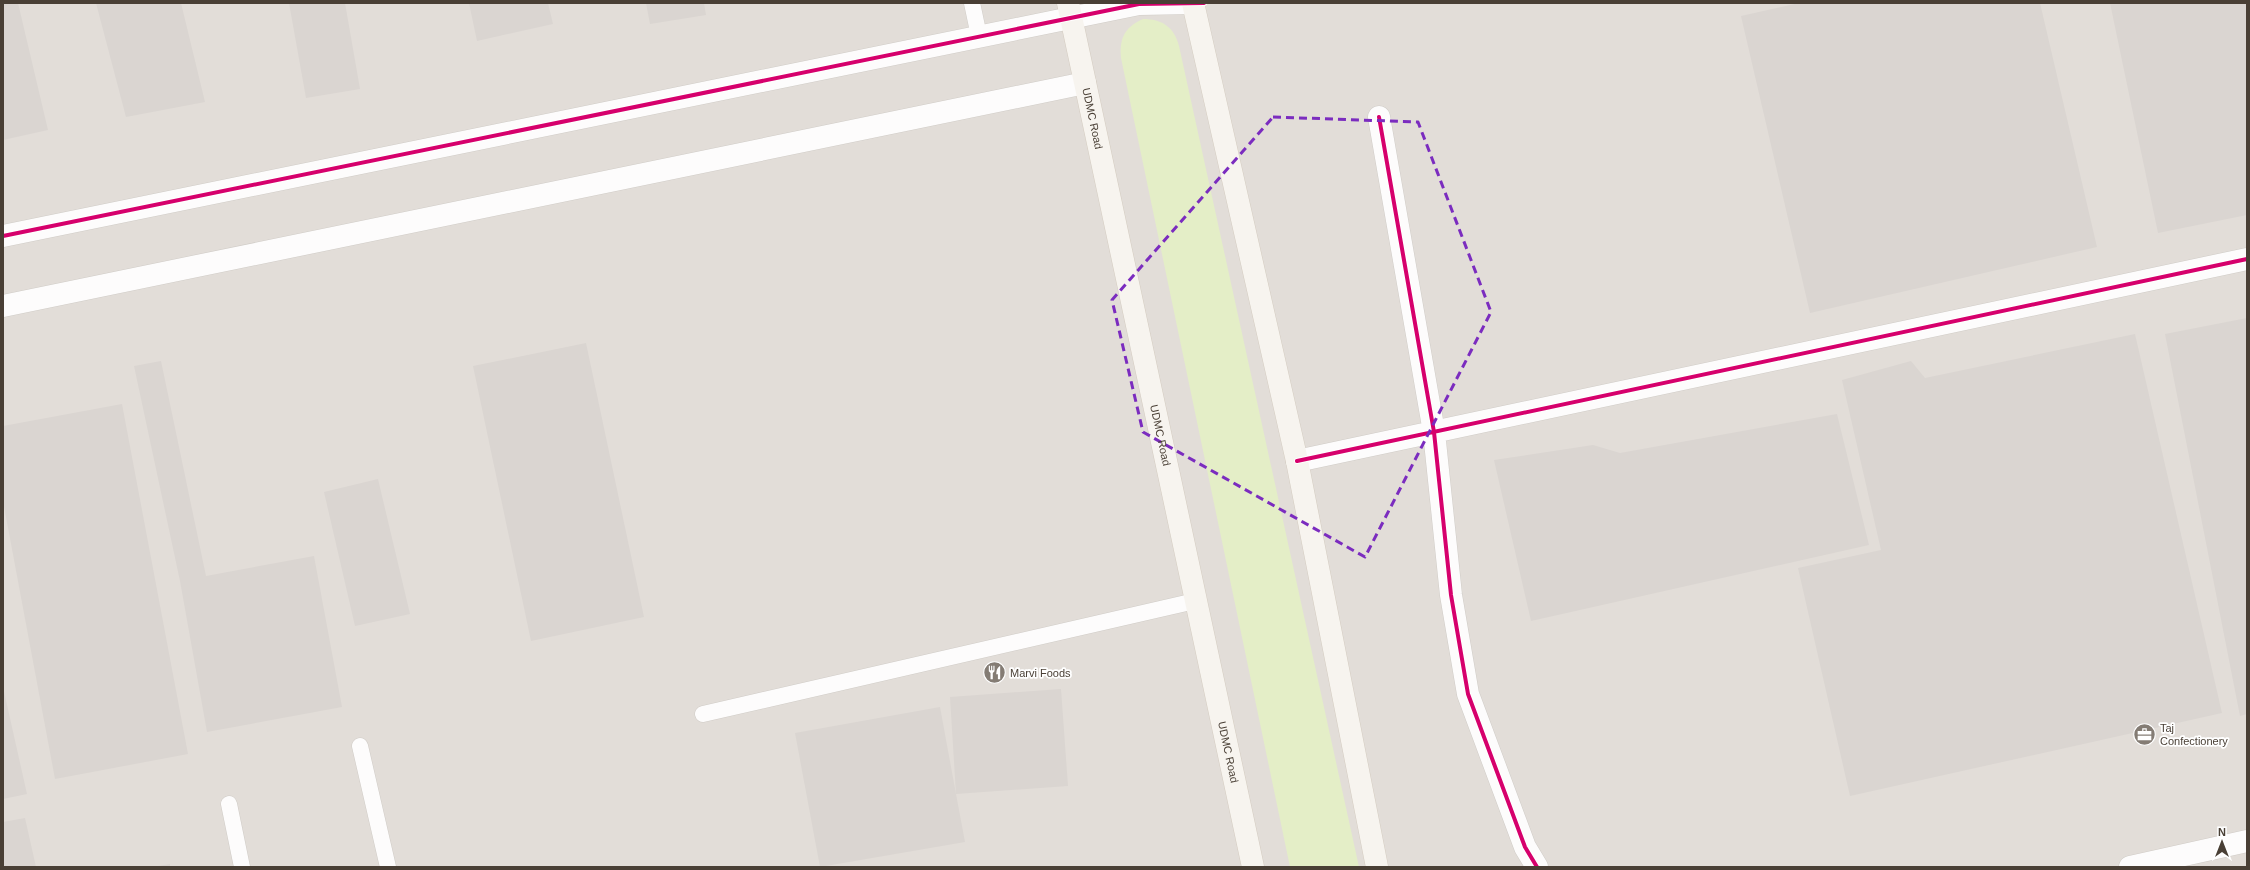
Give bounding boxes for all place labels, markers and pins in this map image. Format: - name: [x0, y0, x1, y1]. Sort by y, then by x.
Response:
- restaurant icon: Marvi Foods: [982, 660, 1008, 686]
- place label: Marvi Foods: [1010, 667, 1071, 679]
- office icon: Taj Confectionery: [2132, 721, 2158, 747]
- place label: Taj Confectionery: [2160, 722, 2228, 747]

